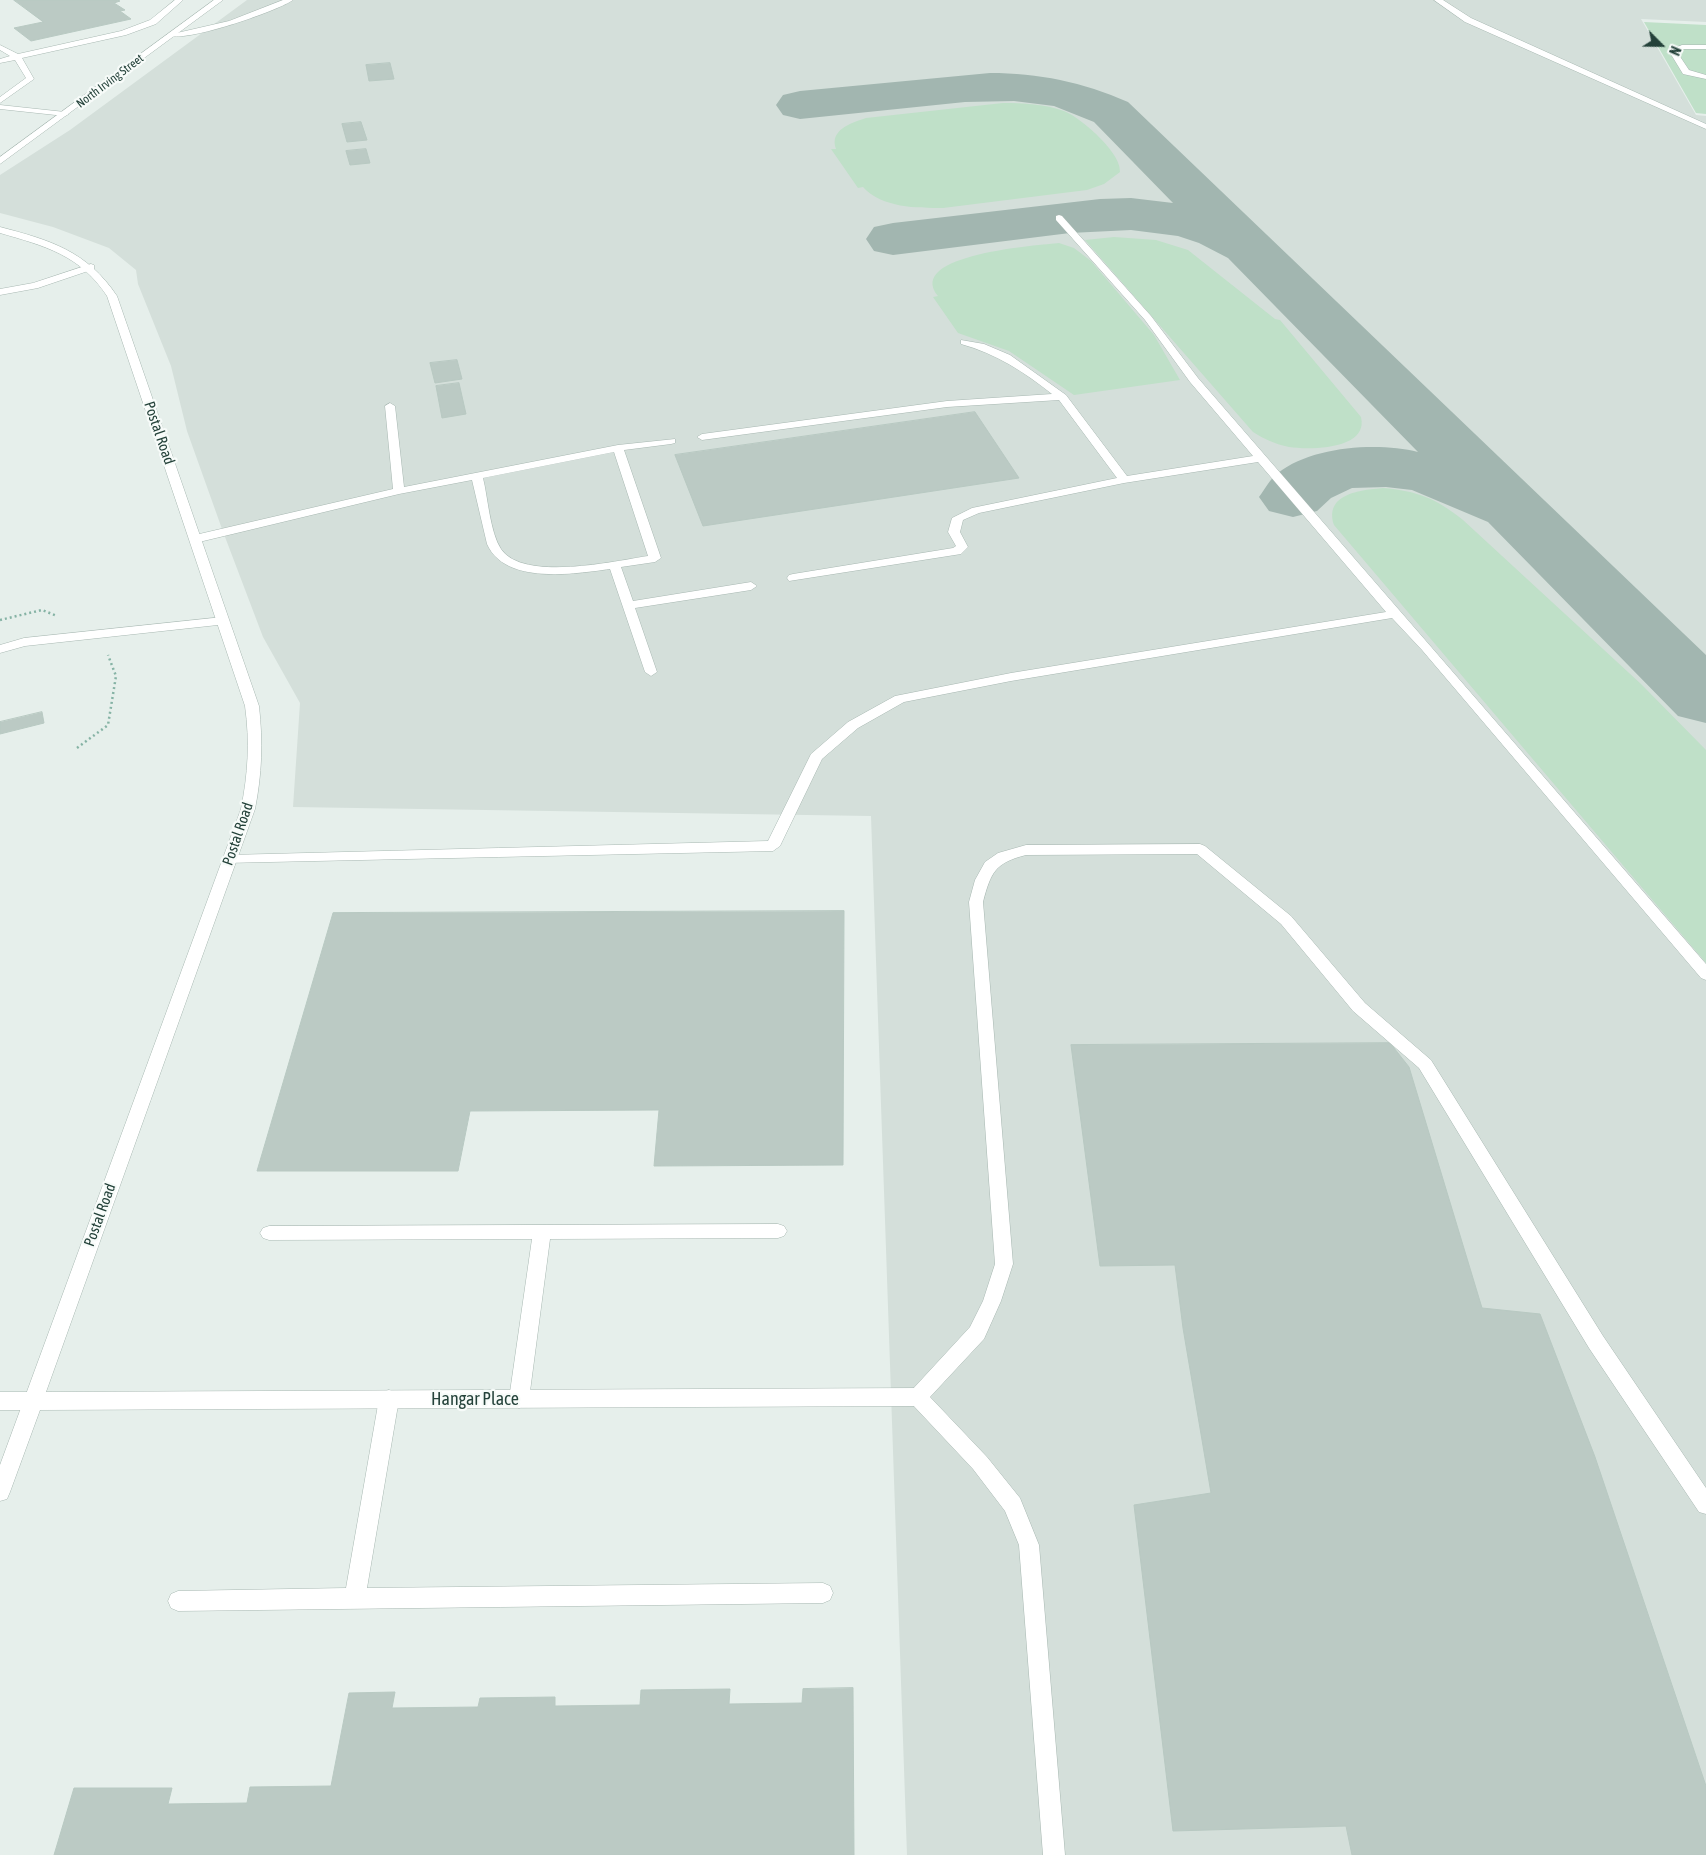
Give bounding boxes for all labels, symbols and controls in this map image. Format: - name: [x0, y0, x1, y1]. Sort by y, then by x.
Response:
- north arrow: [1636, 20, 1686, 70]
- text: N: [1666, 44, 1684, 58]
- street label: North Irving Street: [74, 51, 146, 111]
- street label: Postal Road: [140, 399, 178, 467]
- street label: Postal Road: [219, 800, 257, 868]
- street label: Postal Road: [80, 1181, 120, 1249]
- street label: Hangar Place: [431, 1388, 519, 1410]

